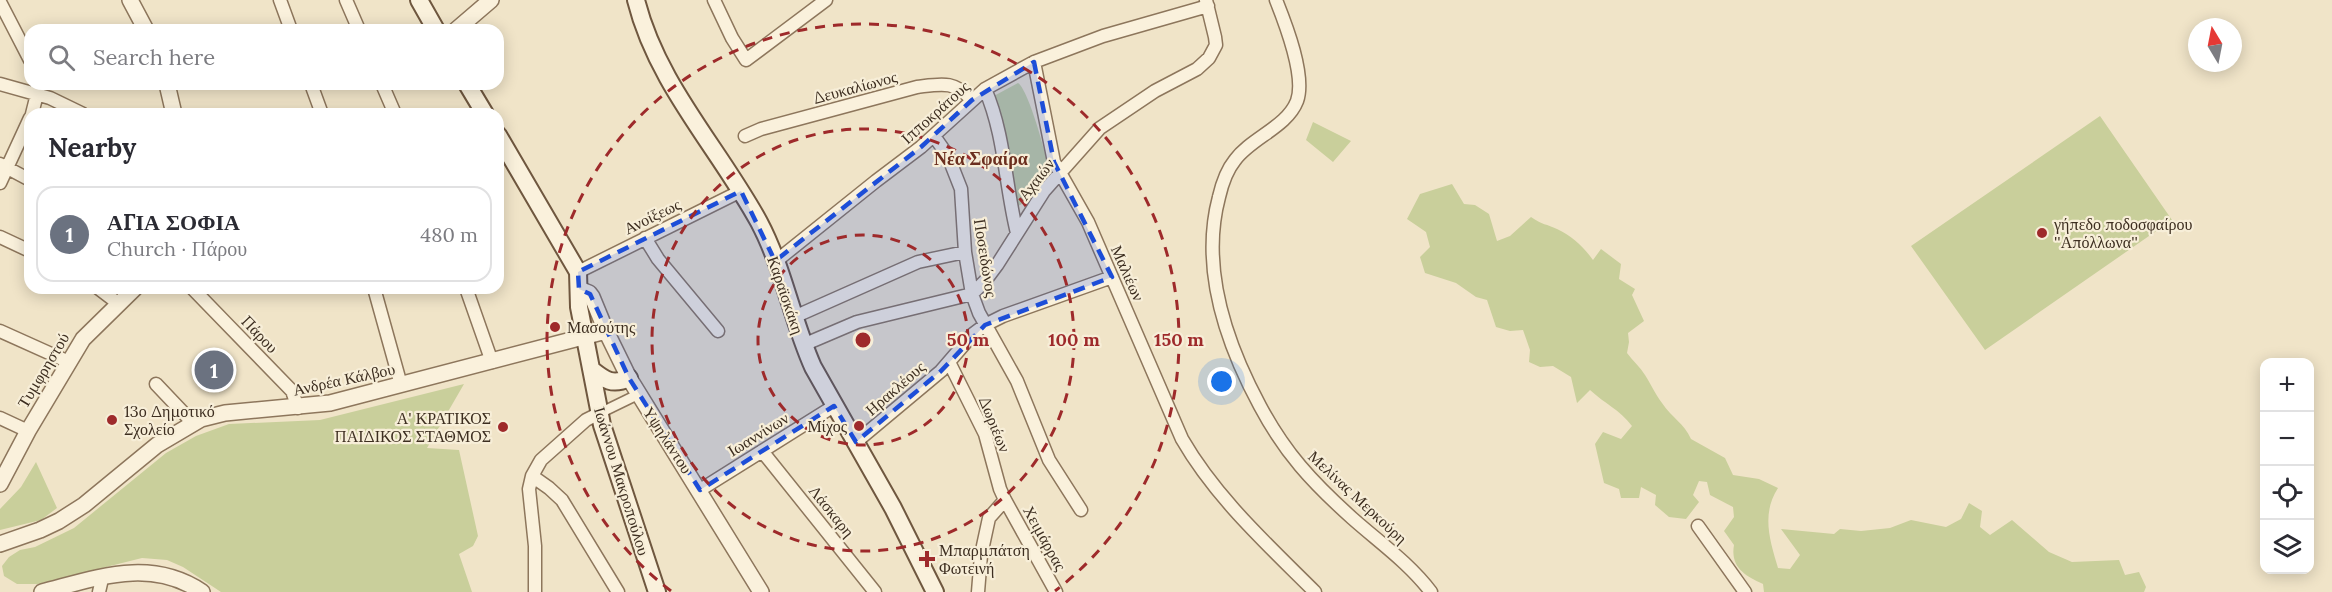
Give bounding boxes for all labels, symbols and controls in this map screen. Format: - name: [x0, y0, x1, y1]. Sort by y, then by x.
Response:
- north arrow: [2188, 18, 2242, 72]
- search box: [24, 24, 504, 90]
- icon: search: [45, 41, 78, 74]
- text: Search here: [93, 43, 215, 71]
- street label: Δευκαλίωνος: [811, 66, 900, 108]
- street label: Ιπποκράτους: [897, 76, 974, 148]
- text: Nearby: [48, 131, 136, 164]
- district label: Νέα Σφαίρα: [934, 147, 1028, 170]
- street label: Αχαιών: [1013, 154, 1059, 204]
- street label: Ανοίξεως: [620, 193, 684, 238]
- text: ΑΓΙΑ ΣΟΦΙΑ: [107, 208, 240, 236]
- place label: γήπεδο ποδοσφαίρου ''Απόλλωνα'': [2053, 214, 2193, 252]
- street label: Ποσειδώνος: [970, 217, 1002, 299]
- text: 1: [65, 222, 74, 247]
- text: 480 m: [420, 222, 478, 247]
- marker: γήπεδο ποδοσφαίρου ''Απόλλωνα'': [2035, 226, 2049, 240]
- text: Church · Πάρου: [107, 236, 247, 261]
- street label: Μαλιέων: [1107, 242, 1149, 304]
- street label: Καραϊσκάκη: [763, 253, 809, 337]
- street label: Πάρου: [237, 311, 283, 357]
- place label: Μασούτης: [567, 317, 636, 337]
- marker: Μασούτης: [548, 320, 562, 334]
- text: 50 m: [947, 328, 990, 351]
- text: 100 m: [1048, 328, 1100, 351]
- text: 150 m: [1154, 328, 1204, 351]
- street label: Τυμφρηστού: [13, 329, 73, 411]
- centre of rings: [853, 330, 873, 350]
- pin: 1: [194, 348, 234, 392]
- street label: Ηρακλέους: [861, 356, 930, 419]
- street label: Ανδρέα Κάλβου: [291, 358, 397, 400]
- map controls: [2260, 358, 2314, 574]
- button: +: [2260, 358, 2314, 412]
- your location: [1207, 367, 1236, 396]
- street label: Δωριέων: [975, 393, 1015, 455]
- place label: 13ο Δημοτικό Σχολείο: [124, 401, 215, 439]
- street label: Υψηλάντου: [639, 403, 697, 477]
- street label: Ιωάννου Μακροπούλου: [590, 404, 654, 558]
- street label: Ιωαννίνων: [724, 407, 792, 461]
- place label: Α' ΚΡΑΤΙΚΟΣ ΠΑΙΔΙΚΟΣ ΣΤΑΘΜΟΣ: [335, 408, 491, 446]
- button: −: [2260, 412, 2314, 466]
- marker: 13ο Δημοτικό Σχολείο: [105, 413, 119, 427]
- place label: Μίχος: [807, 416, 848, 436]
- marker: Μίχος: [852, 419, 866, 433]
- marker: Α' ΚΡΑΤΙΚΟΣ ΠΑΙΔΙΚΟΣ ΣΤΑΘΜΟΣ: [496, 420, 510, 434]
- street label: Μελίνας Μερκούρη: [1304, 446, 1412, 548]
- button: locate: [2260, 466, 2314, 520]
- street label: Λάσκαρη: [805, 481, 859, 541]
- street label: Χειμάρρας: [1019, 502, 1071, 575]
- button: layers: [2260, 520, 2314, 574]
- place label: Μπαρμπάτση Φωτεινή: [939, 540, 1030, 578]
- marker: Μπαρμπάτση Φωτεινή: [920, 552, 934, 566]

